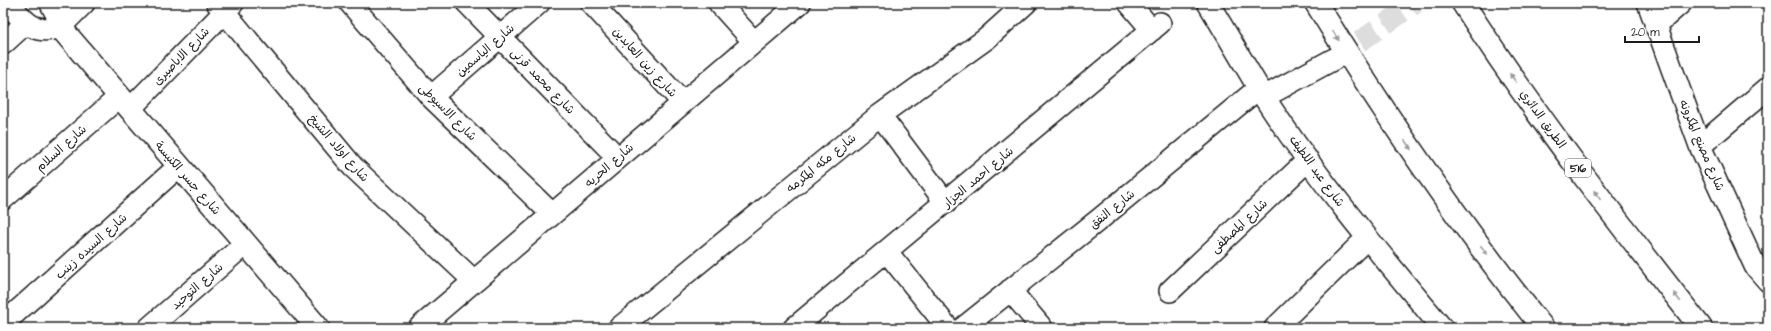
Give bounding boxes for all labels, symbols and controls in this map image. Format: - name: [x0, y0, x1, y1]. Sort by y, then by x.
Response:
- scale bar: [1625, 18, 1699, 44]
- street label: شارع الياسمين: [452, 20, 518, 81]
- street label: شارع زين العابدين: [608, 23, 681, 101]
- street label: شارع الاباصيرى: [149, 24, 213, 89]
- text: 20 m: [1631, 24, 1660, 41]
- one-way arrow: [1333, 30, 1340, 42]
- street label: شارع محمد قرنى: [507, 44, 579, 118]
- one-way arrow: [1509, 72, 1517, 83]
- street label: شارع الاسيوطى: [415, 80, 480, 145]
- street label: الطريق الدائري: [1516, 87, 1570, 152]
- street label: شارع مصنع المكرونه: [1675, 97, 1729, 194]
- street label: شارع اولاد الشيخ: [305, 111, 373, 186]
- street label: شارع السلام: [32, 121, 90, 176]
- street label: شارع مكه المكرمه: [783, 130, 860, 197]
- street label: شارع عبد اللطيف: [1285, 132, 1348, 211]
- street label: شارع جسر الكنيسة: [151, 138, 224, 219]
- street label: شارع الحريه: [581, 139, 638, 191]
- one-way arrow: [1404, 139, 1412, 150]
- street label: شارع احمد الجزار: [939, 143, 1017, 213]
- road number: 516: [1565, 159, 1591, 177]
- street label: شارع النفق: [1086, 186, 1139, 233]
- one-way arrow: [1593, 189, 1601, 200]
- street label: شارع المصطفى: [1207, 196, 1272, 257]
- street label: شارع السيده زينب: [52, 209, 131, 283]
- one-way arrow: [1479, 245, 1488, 256]
- street label: شارع التوحيد: [168, 259, 227, 314]
- one-way arrow: [1672, 292, 1681, 303]

